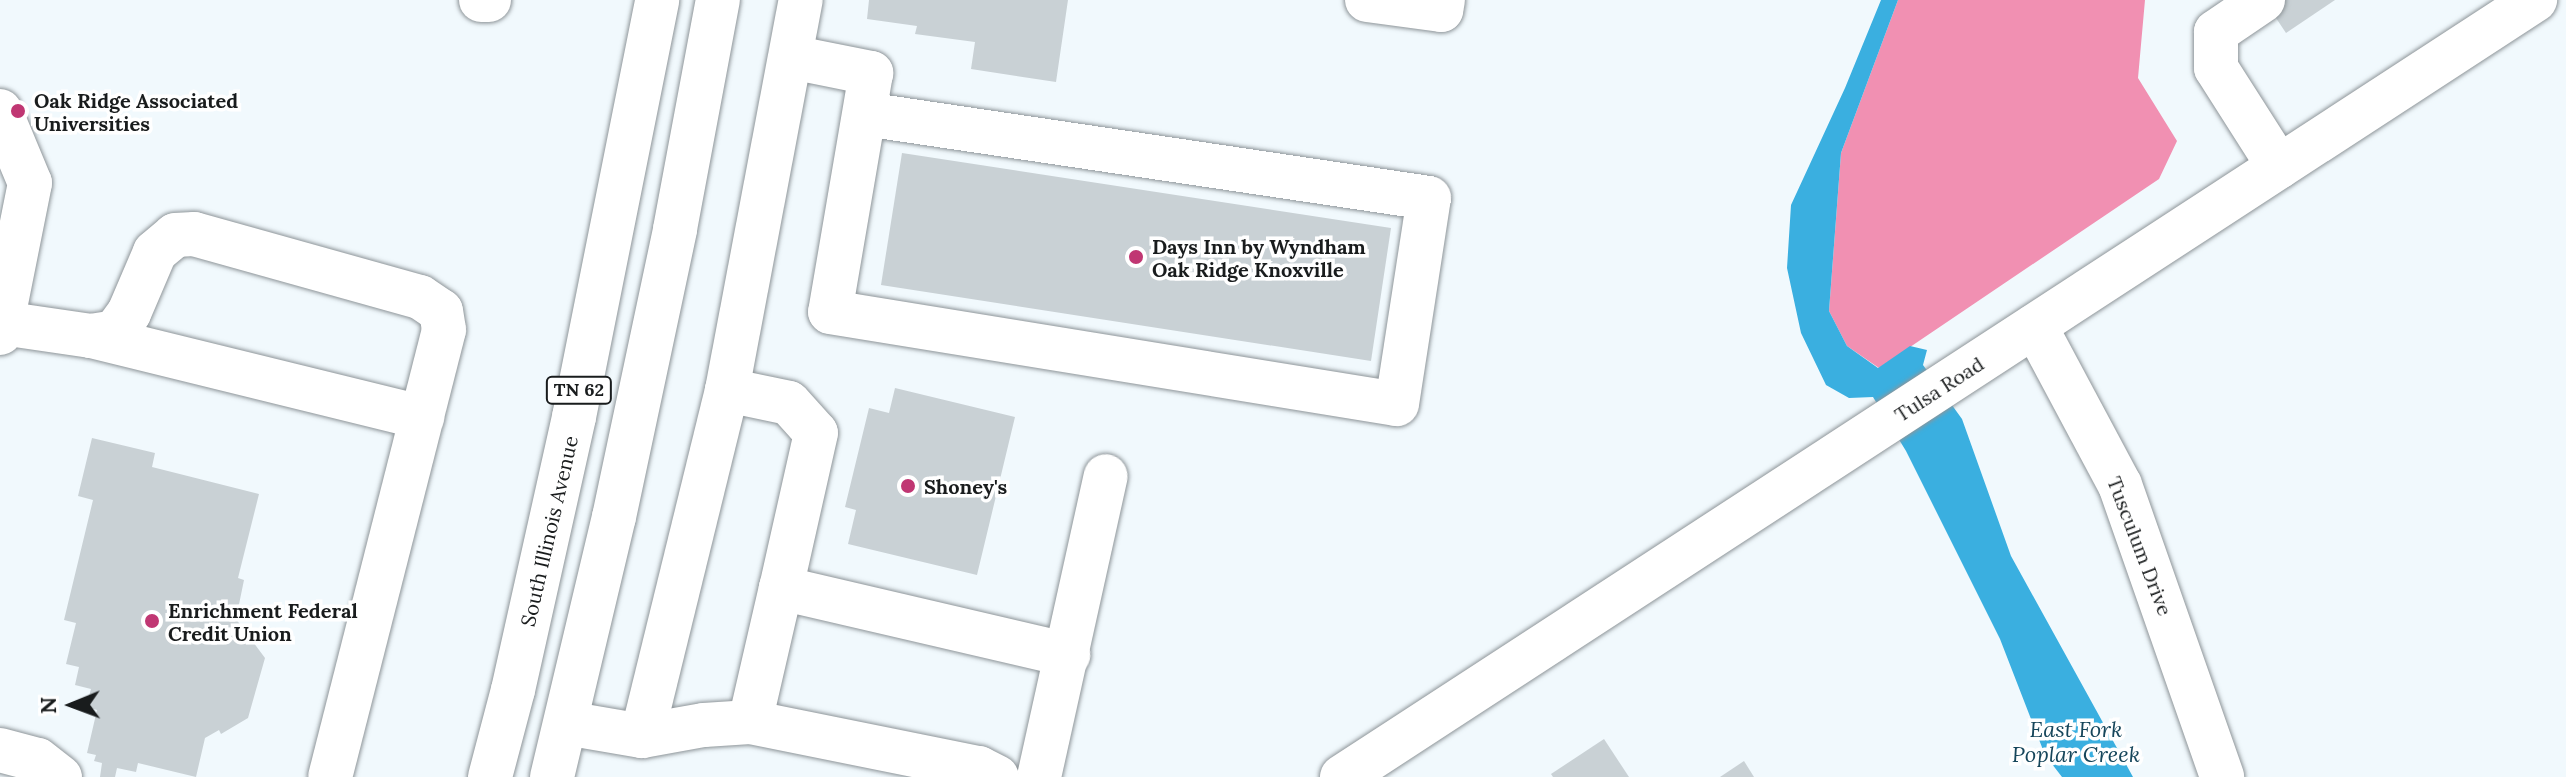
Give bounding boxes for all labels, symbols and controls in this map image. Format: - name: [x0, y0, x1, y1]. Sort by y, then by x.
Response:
- place label: Oak Ridge Associated Universities: [34, 88, 238, 135]
- marker: Oak Ridge Associated Universities: [9, 102, 27, 120]
- place label: Days Inn by Wyndham Oak Ridge Knoxville: [1152, 234, 1366, 281]
- marker: Days Inn by Wyndham Oak Ridge Knoxville: [1127, 248, 1145, 266]
- street label: Tulsa Road: [1890, 351, 1988, 427]
- road number: TN 62: [545, 376, 613, 404]
- street label: South Illinois Avenue: [515, 433, 583, 629]
- street label: Tusculum Drive: [2102, 473, 2178, 619]
- place label: Shoney's: [924, 474, 1007, 498]
- marker: Shoney's: [899, 477, 917, 495]
- place label: Enrichment Federal Credit Union: [168, 598, 358, 645]
- marker: Enrichment Federal Credit Union: [143, 612, 161, 630]
- north arrow: [32, 665, 112, 745]
- text: N: [34, 697, 62, 714]
- water label: East Fork Poplar Creek: [2012, 716, 2140, 768]

